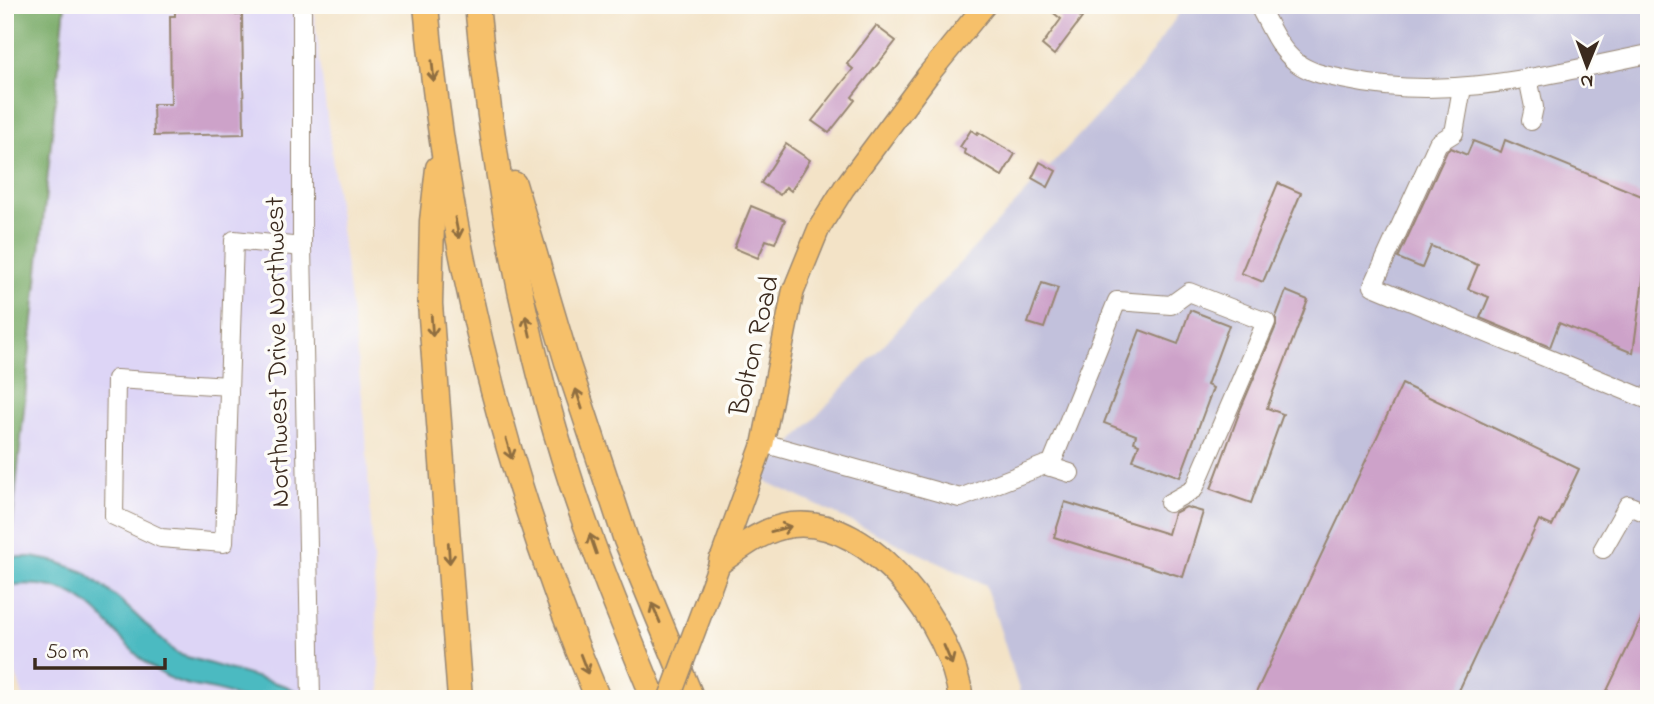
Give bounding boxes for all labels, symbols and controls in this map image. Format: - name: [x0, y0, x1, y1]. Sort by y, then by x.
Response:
- north arrow: [1552, 32, 1622, 102]
- one-way arrow: [427, 59, 440, 82]
- text: N: [1580, 67, 1593, 94]
- street label: Northwest Drive Northwest: [256, 196, 302, 508]
- one-way arrow: [450, 216, 464, 239]
- street label: Bolton Road: [720, 271, 792, 421]
- one-way arrow: [426, 315, 439, 337]
- one-way arrow: [521, 315, 535, 338]
- one-way arrow: [572, 389, 584, 411]
- one-way arrow: [504, 438, 517, 460]
- one-way arrow: [769, 521, 791, 534]
- one-way arrow: [586, 534, 598, 556]
- one-way arrow: [443, 541, 456, 564]
- one-way arrow: [649, 603, 662, 624]
- scale bar: [35, 627, 164, 671]
- text: 50 m: [46, 638, 89, 668]
- one-way arrow: [942, 644, 955, 665]
- one-way arrow: [578, 652, 591, 674]

